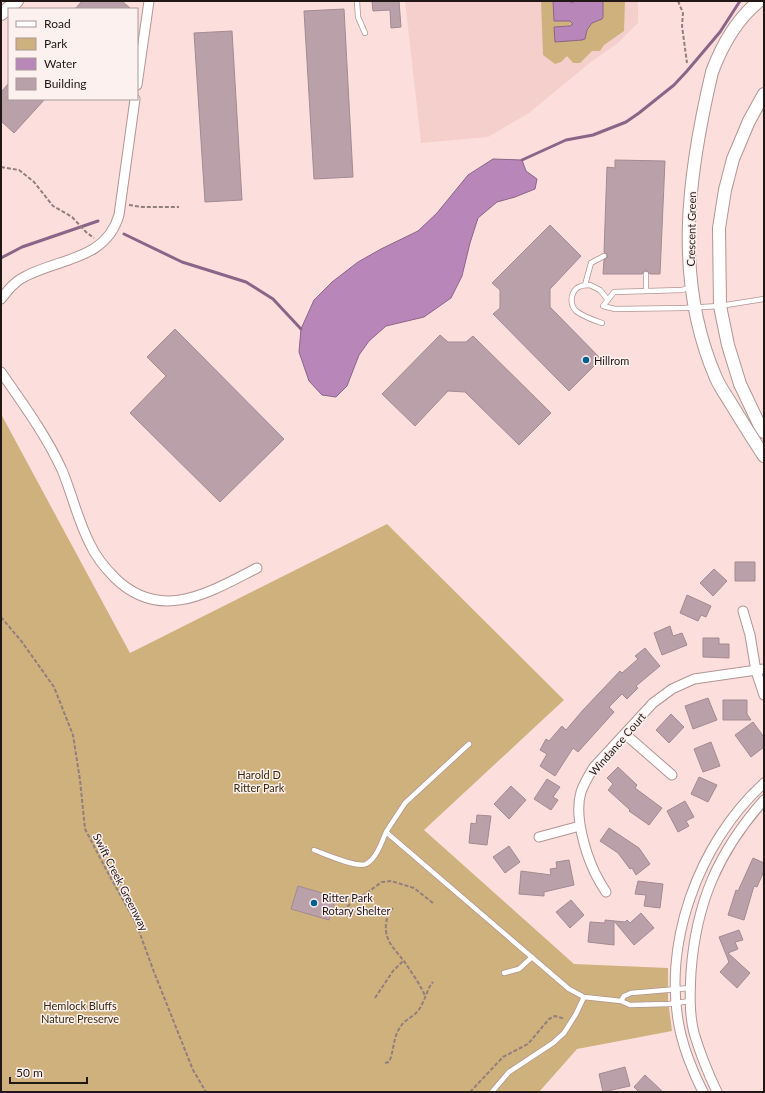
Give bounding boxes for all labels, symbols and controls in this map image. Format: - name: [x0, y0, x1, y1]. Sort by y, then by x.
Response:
- legend: [8, 8, 138, 100]
- text: Road: [44, 16, 71, 31]
- text: Park: [44, 36, 68, 51]
- text: Water: [44, 56, 77, 71]
- text: Building: [44, 76, 87, 91]
- street label: Crescent Green: [684, 191, 698, 267]
- place label: Hillrom: [594, 354, 629, 367]
- marker: Hillrom: [581, 355, 591, 365]
- street label: Windance Court: [586, 710, 648, 778]
- park label: Harold D Ritter Park: [234, 768, 285, 794]
- street label: Swift Creek Greenway: [91, 831, 151, 933]
- place label: Ritter Park Rotary Shelter: [322, 891, 390, 917]
- marker: Ritter Park Rotary Shelter: [309, 898, 319, 908]
- park label: Hemlock Bluffs Nature Preserve: [41, 999, 119, 1025]
- scale bar: [10, 1059, 87, 1085]
- text: 50 m: [16, 1065, 43, 1080]

